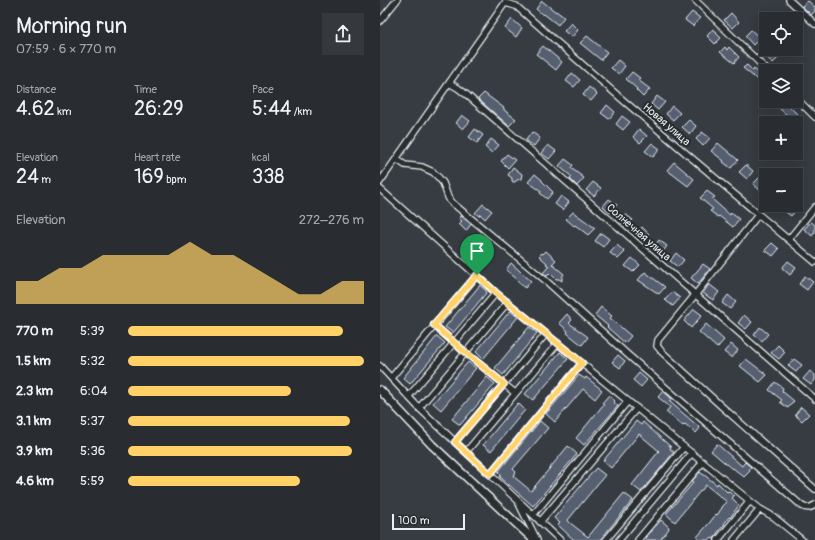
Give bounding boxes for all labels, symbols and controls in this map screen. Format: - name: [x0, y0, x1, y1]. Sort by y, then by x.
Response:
- text: Morning run: [16, 12, 127, 40]
- map controls: [759, 12, 803, 212]
- button: locate: [759, 12, 803, 56]
- button: share: [322, 13, 364, 55]
- text: 07:59 · 6 × 770 m: [16, 41, 116, 57]
- button: layers: [759, 64, 803, 108]
- text: Distance: [16, 83, 56, 96]
- text: Time: [134, 83, 157, 96]
- text: Pace: [252, 83, 274, 96]
- text: 4.62: [16, 96, 55, 121]
- text: 26:29: [134, 96, 184, 121]
- text: 5:44: [252, 96, 291, 121]
- street label: Новая улица: [640, 100, 693, 148]
- text: km: [55, 105, 72, 118]
- text: /km: [291, 105, 312, 118]
- button: +: [759, 116, 803, 160]
- text: Elevation: [16, 151, 58, 164]
- text: Heart rate: [134, 151, 180, 164]
- text: kcal: [252, 151, 270, 164]
- text: 24: [16, 164, 39, 189]
- text: 169: [134, 164, 164, 189]
- text: 338: [252, 164, 284, 189]
- button: −: [759, 168, 803, 212]
- text: m: [39, 173, 51, 186]
- text: bpm: [164, 173, 187, 186]
- street label: Солнечная улица: [604, 201, 673, 264]
- text: Elevation: [16, 212, 66, 228]
- text: 272–276 m: [299, 212, 364, 228]
- pin: [460, 234, 494, 275]
- icon: arrive: [466, 240, 488, 262]
- text: 770 m: [16, 323, 53, 339]
- text: 5:39: [80, 323, 104, 339]
- text: 1.5 km: [16, 353, 51, 369]
- text: 5:32: [80, 353, 105, 369]
- text: 2.3 km: [16, 383, 53, 399]
- text: 6:04: [80, 383, 107, 399]
- text: 3.1 km: [16, 413, 51, 429]
- text: 5:37: [80, 413, 105, 429]
- text: 3.9 km: [16, 443, 53, 459]
- text: 5:36: [80, 443, 105, 459]
- text: 4.6 km: [16, 473, 54, 489]
- text: 5:59: [80, 473, 104, 489]
- scale bar: [392, 512, 465, 531]
- text: 100 m: [398, 514, 429, 527]

